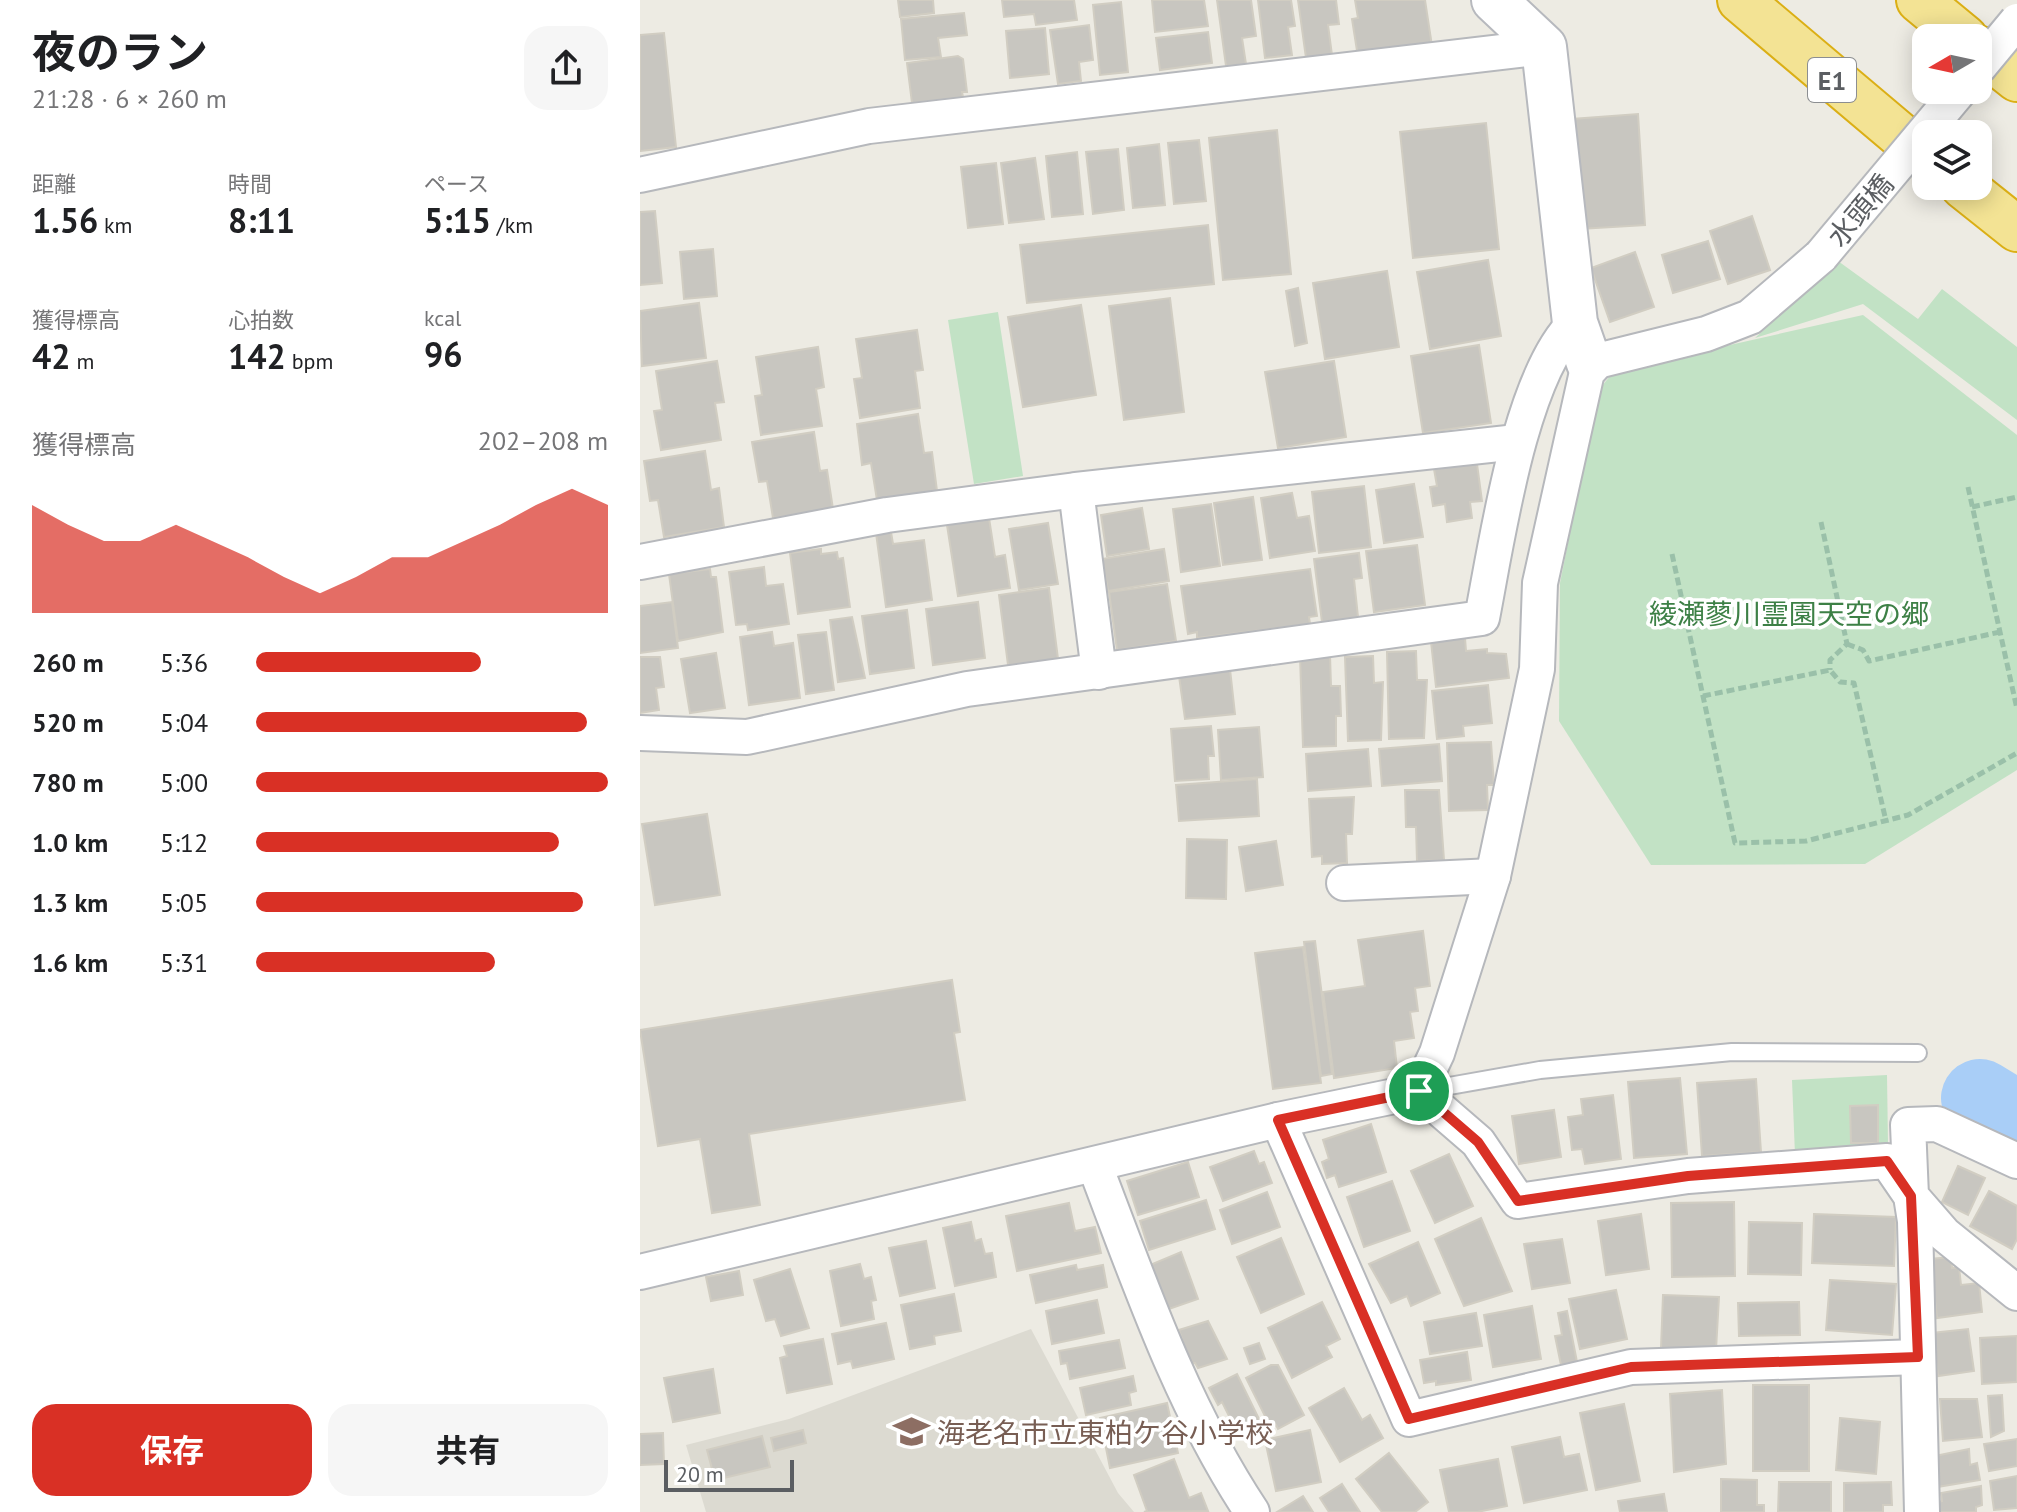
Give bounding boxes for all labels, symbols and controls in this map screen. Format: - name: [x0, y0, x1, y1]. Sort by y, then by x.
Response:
- text: 夜のラン: [32, 23, 208, 80]
- north arrow: [1912, 24, 1992, 104]
- map controls: [1912, 24, 1992, 200]
- button: share: [524, 26, 608, 110]
- road number: E1: [1808, 58, 1856, 102]
- text: 21:28 · 6 × 260 m: [32, 82, 227, 115]
- button: layers: [1912, 120, 1992, 200]
- street label: 水頭橋: [1819, 166, 1901, 254]
- text: 距離: [32, 170, 76, 198]
- text: 時間: [228, 170, 272, 198]
- text: ペース: [424, 170, 489, 198]
- text: 1.56: [32, 198, 98, 242]
- text: 8:11: [228, 198, 295, 242]
- text: 5:15: [424, 198, 491, 242]
- text: km: [98, 211, 132, 239]
- text: /km: [491, 211, 533, 239]
- text: kcal: [424, 304, 462, 332]
- text: 獲得標高: [32, 306, 120, 334]
- text: 心拍数: [228, 306, 294, 334]
- text: 96: [424, 332, 463, 376]
- text: 42: [32, 334, 71, 378]
- text: 142: [228, 334, 286, 378]
- text: m: [71, 347, 94, 375]
- text: bpm: [286, 347, 333, 375]
- text: 202–208 m: [478, 424, 608, 457]
- text: 獲得標高: [32, 428, 136, 461]
- park label: 綾瀬蓼川霊園天空の郷: [1649, 595, 1929, 632]
- text: 260 m: [32, 646, 104, 679]
- text: 5:36: [160, 646, 208, 679]
- text: 520 m: [32, 706, 104, 739]
- text: 5:04: [160, 706, 208, 739]
- text: 780 m: [32, 766, 104, 799]
- text: 5:00: [160, 766, 208, 799]
- text: 1.0 km: [32, 826, 108, 859]
- text: 5:12: [160, 826, 208, 859]
- text: 1.3 km: [32, 886, 108, 919]
- text: 5:05: [160, 886, 208, 919]
- text: 1.6 km: [32, 946, 108, 979]
- text: 5:31: [160, 946, 208, 979]
- pin: [1385, 1057, 1453, 1125]
- icon: arrive: [1397, 1069, 1441, 1113]
- button: 保存: [32, 1404, 312, 1496]
- button: 共有: [328, 1404, 608, 1496]
- school or university icon: 海老名市立東柏ケ谷小学校: [892, 1413, 930, 1451]
- place label: 海老名市立東柏ケ谷小学校: [937, 1414, 1273, 1451]
- scale bar: [664, 1456, 794, 1492]
- text: 20 m: [676, 1460, 724, 1488]

